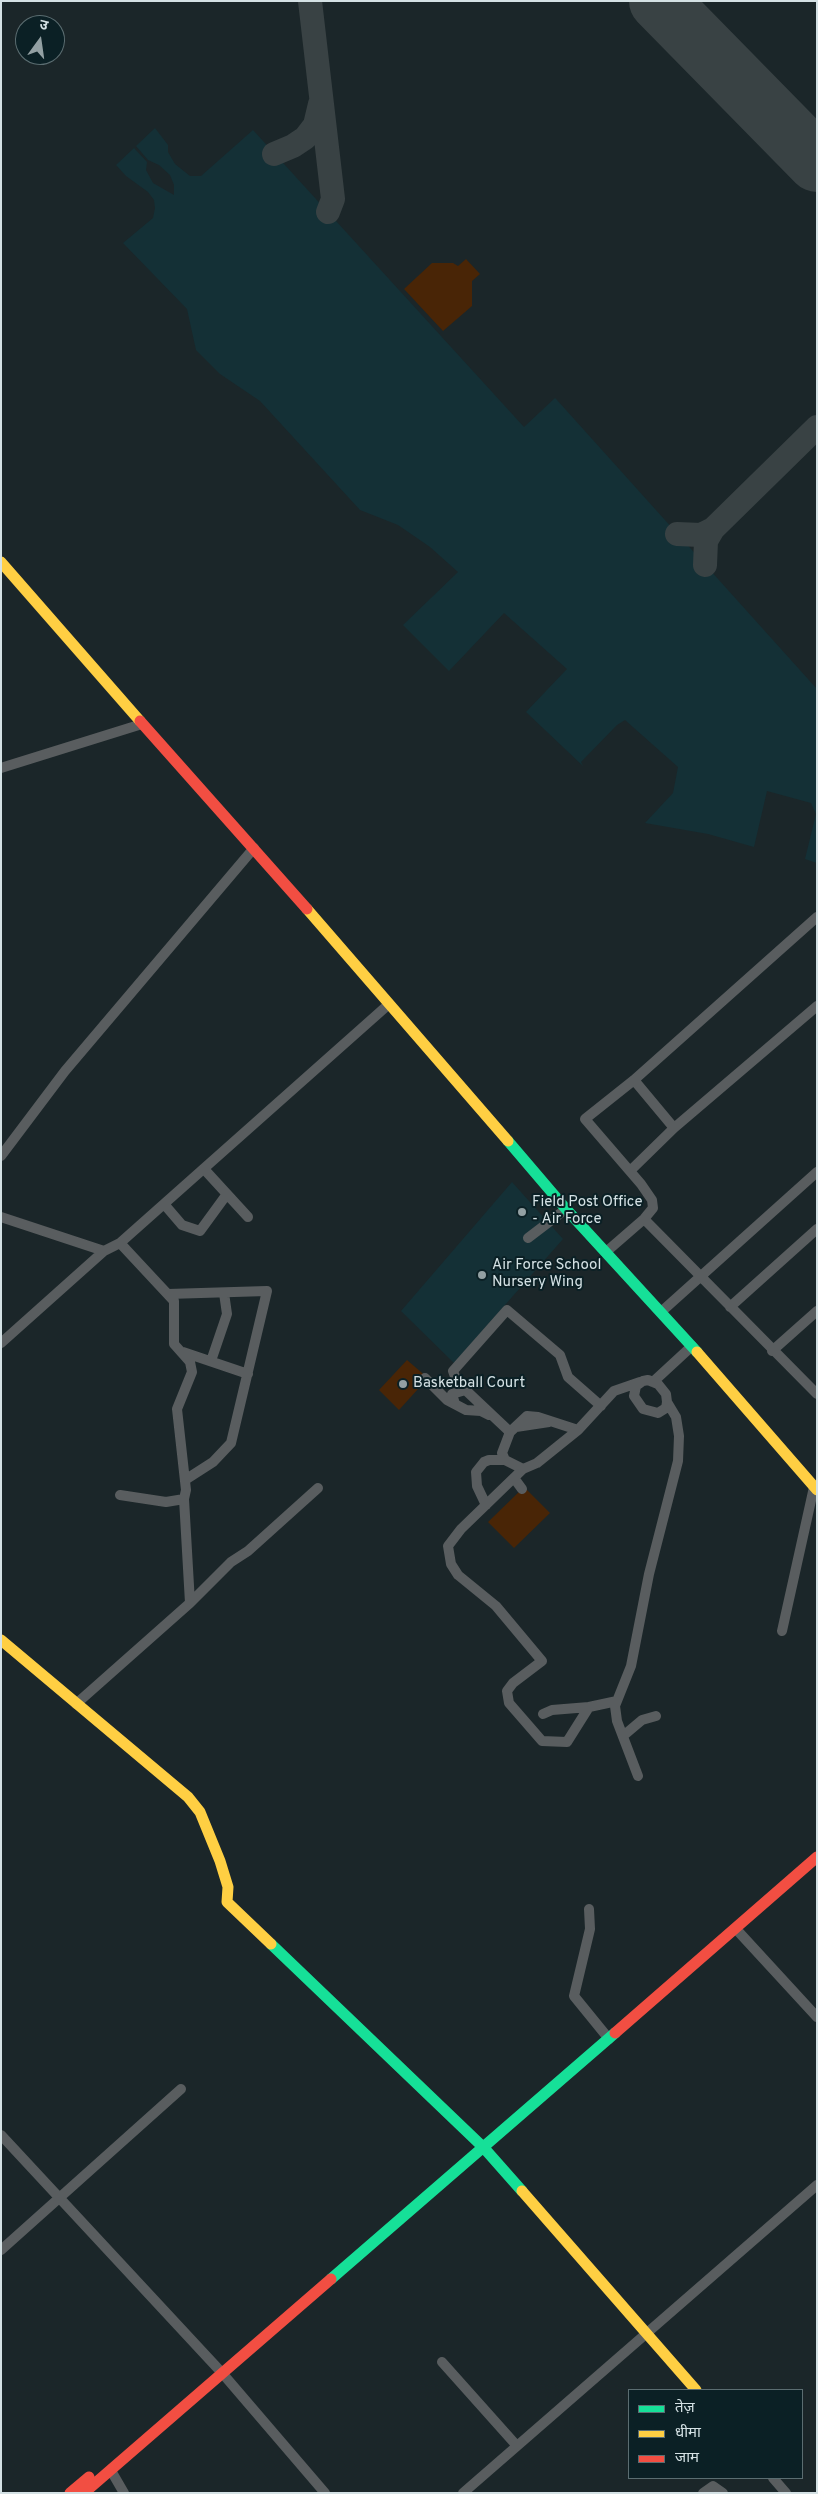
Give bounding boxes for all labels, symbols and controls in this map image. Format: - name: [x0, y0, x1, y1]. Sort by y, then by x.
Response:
- north arrow: [15, 15, 65, 65]
- text: उ: [37, 17, 50, 35]
- place label: Field Post Office - Air Force: [532, 1194, 643, 1229]
- marker: Field Post Office - Air Force: [516, 1206, 528, 1218]
- place label: Air Force School Nursery Wing: [492, 1257, 601, 1292]
- marker: Air Force School Nursery Wing: [476, 1269, 488, 1281]
- place label: Basketball Court: [413, 1375, 525, 1393]
- marker: Basketball Court: [397, 1378, 409, 1390]
- legend: [628, 2389, 803, 2479]
- text: तेज़: [675, 2399, 695, 2418]
- text: धीमा: [675, 2424, 701, 2443]
- text: जाम: [675, 2449, 699, 2468]

